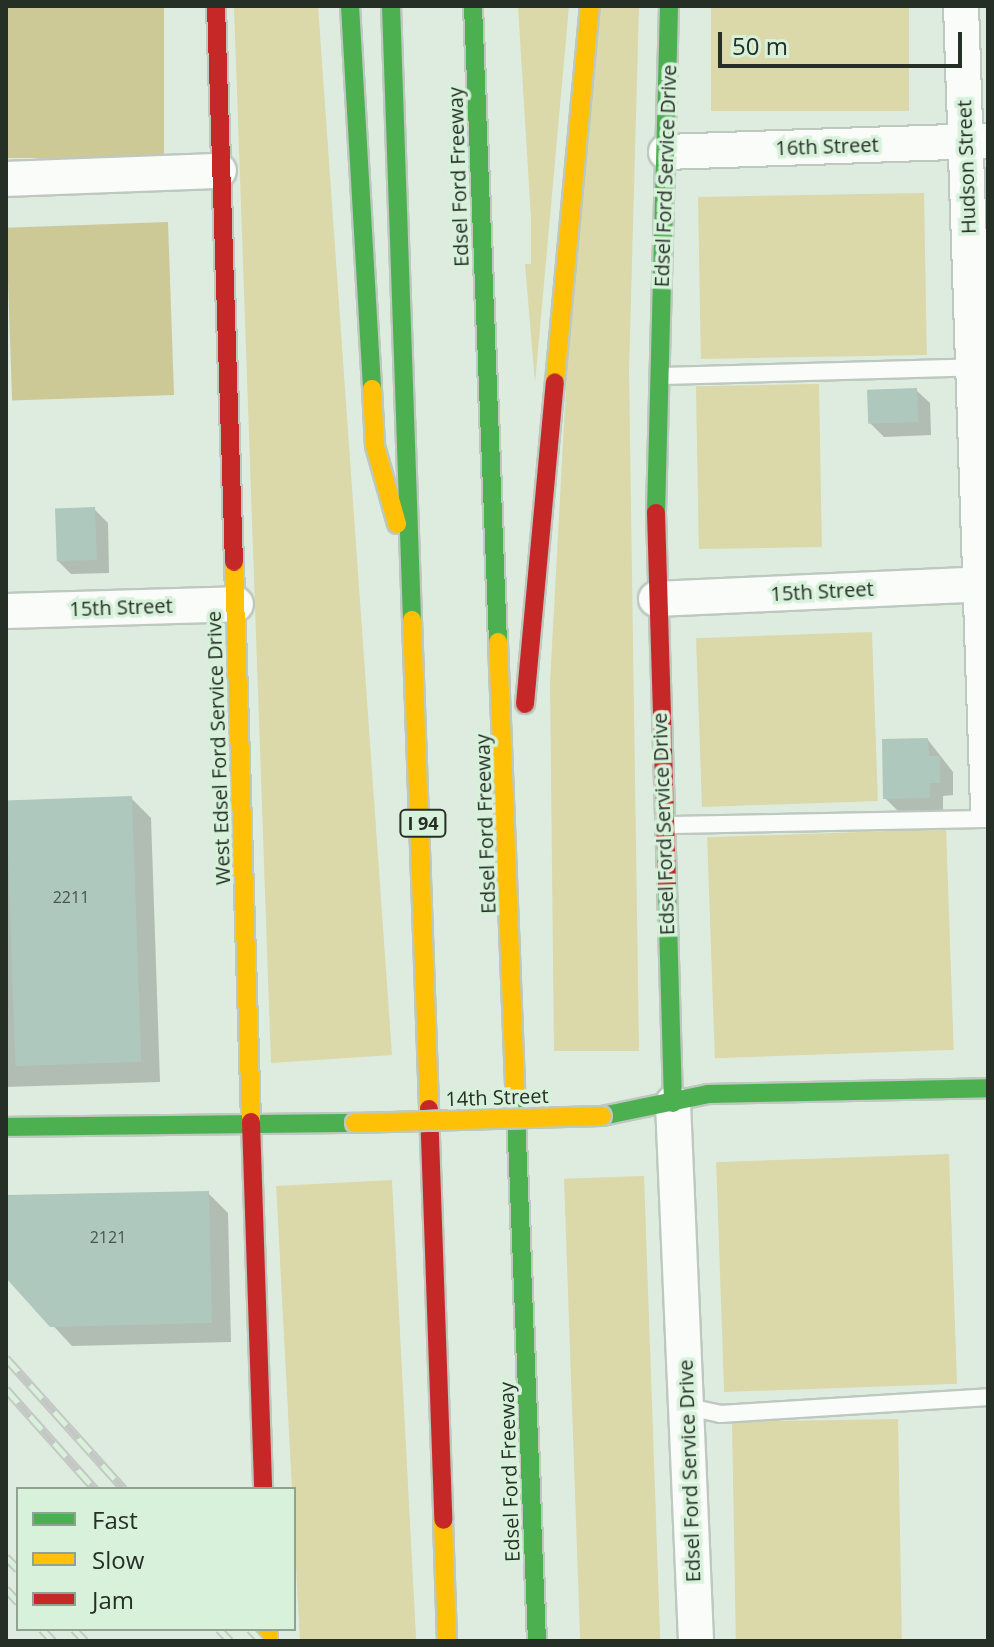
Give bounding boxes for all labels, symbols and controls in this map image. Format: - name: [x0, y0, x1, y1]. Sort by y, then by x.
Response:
- scale bar: [722, 16, 966, 66]
- text: 50 m: [732, 29, 788, 62]
- street label: Edsel Ford Service Drive: [649, 64, 681, 288]
- street label: Edsel Ford Freeway: [443, 87, 473, 267]
- street label: Hudson Street: [952, 100, 980, 234]
- street label: 16th Street: [775, 132, 879, 160]
- street label: 15th Street: [770, 576, 874, 606]
- street label: 15th Street: [69, 593, 173, 621]
- street label: West Edsel Ford Service Drive: [201, 611, 235, 885]
- street label: Edsel Ford Service Drive: [647, 712, 679, 936]
- street label: Edsel Ford Freeway: [470, 734, 500, 914]
- road number: I 94: [399, 809, 447, 837]
- house number: 2211: [53, 887, 89, 907]
- street label: 14th Street: [445, 1083, 549, 1111]
- house number: 2121: [90, 1227, 126, 1247]
- street label: Edsel Ford Service Drive: [673, 1359, 705, 1583]
- street label: Edsel Ford Freeway: [494, 1382, 524, 1562]
- legend: [16, 1487, 296, 1631]
- text: Fast: [92, 1503, 138, 1536]
- text: Slow: [92, 1543, 144, 1576]
- text: Jam: [92, 1583, 134, 1616]

